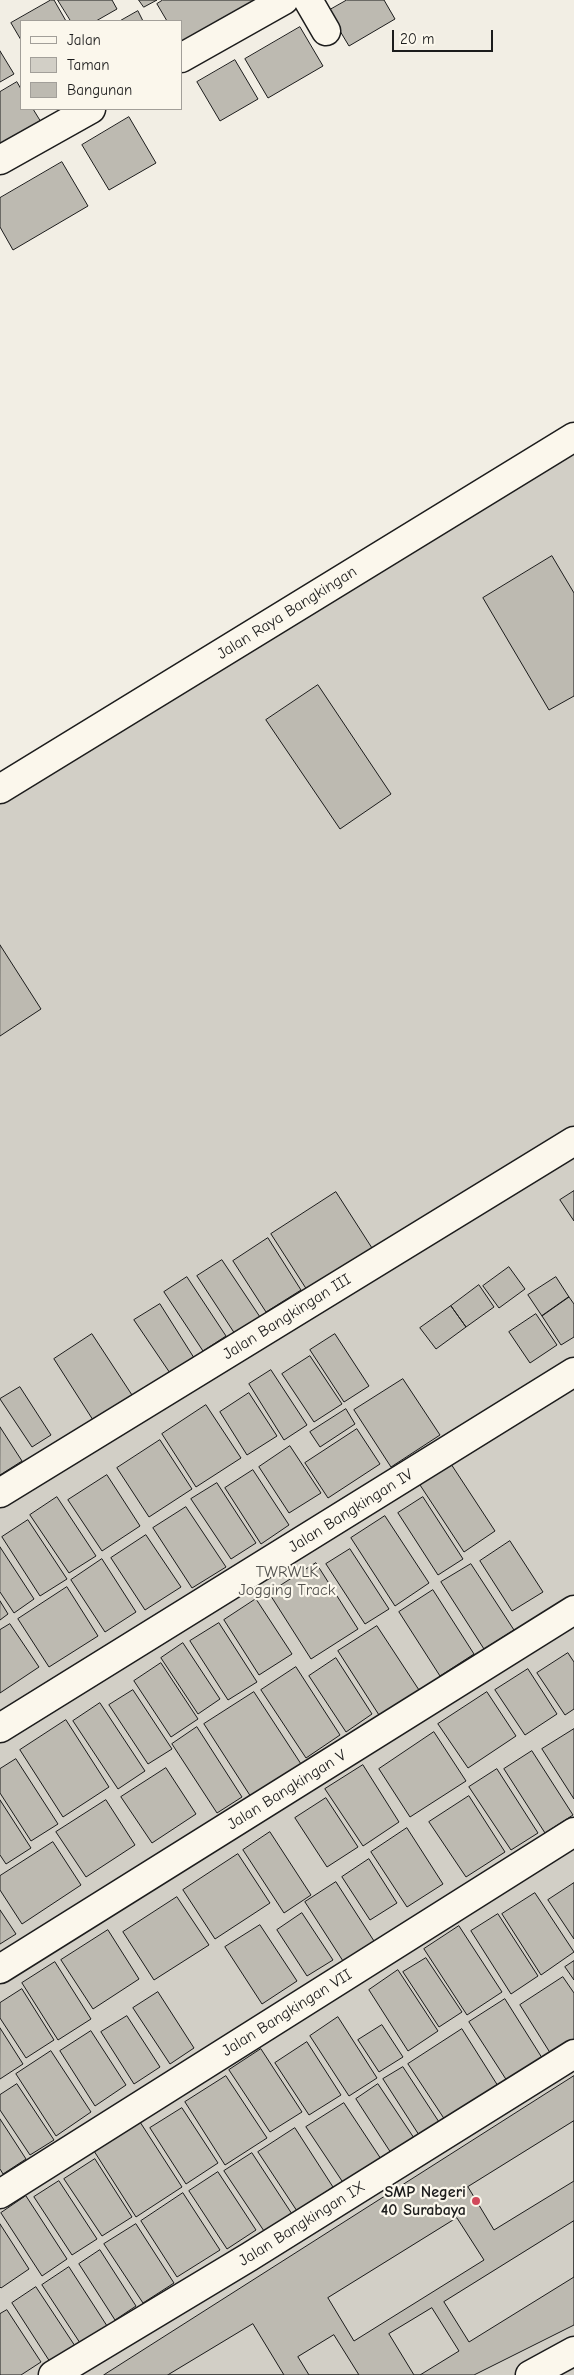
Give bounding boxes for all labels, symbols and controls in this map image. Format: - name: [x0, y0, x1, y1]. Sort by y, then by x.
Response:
- legend: [20, 20, 182, 110]
- scale bar: [394, 20, 495, 52]
- text: 20 m: [400, 30, 434, 48]
- text: Jalan: [67, 31, 101, 49]
- text: Taman: [67, 56, 110, 74]
- text: Bangunan: [67, 81, 132, 99]
- street label: Jalan Raya Bangkingan: [214, 562, 360, 664]
- street label: Jalan Bangkingan III: [220, 1270, 354, 1364]
- street label: Jalan Bangkingan IV: [285, 1465, 417, 1557]
- park label: TWRWLK Jogging Track: [238, 1562, 336, 1600]
- street label: Jalan Bangkingan V: [224, 1746, 350, 1834]
- street label: Jalan Bangkingan VII: [219, 1965, 355, 2061]
- street label: Jalan Bangkingan IX: [235, 2177, 369, 2271]
- place label: SMP Negeri 40 Surabaya: [381, 2182, 466, 2220]
- marker: SMP Negeri 40 Surabaya: [470, 2195, 482, 2207]

